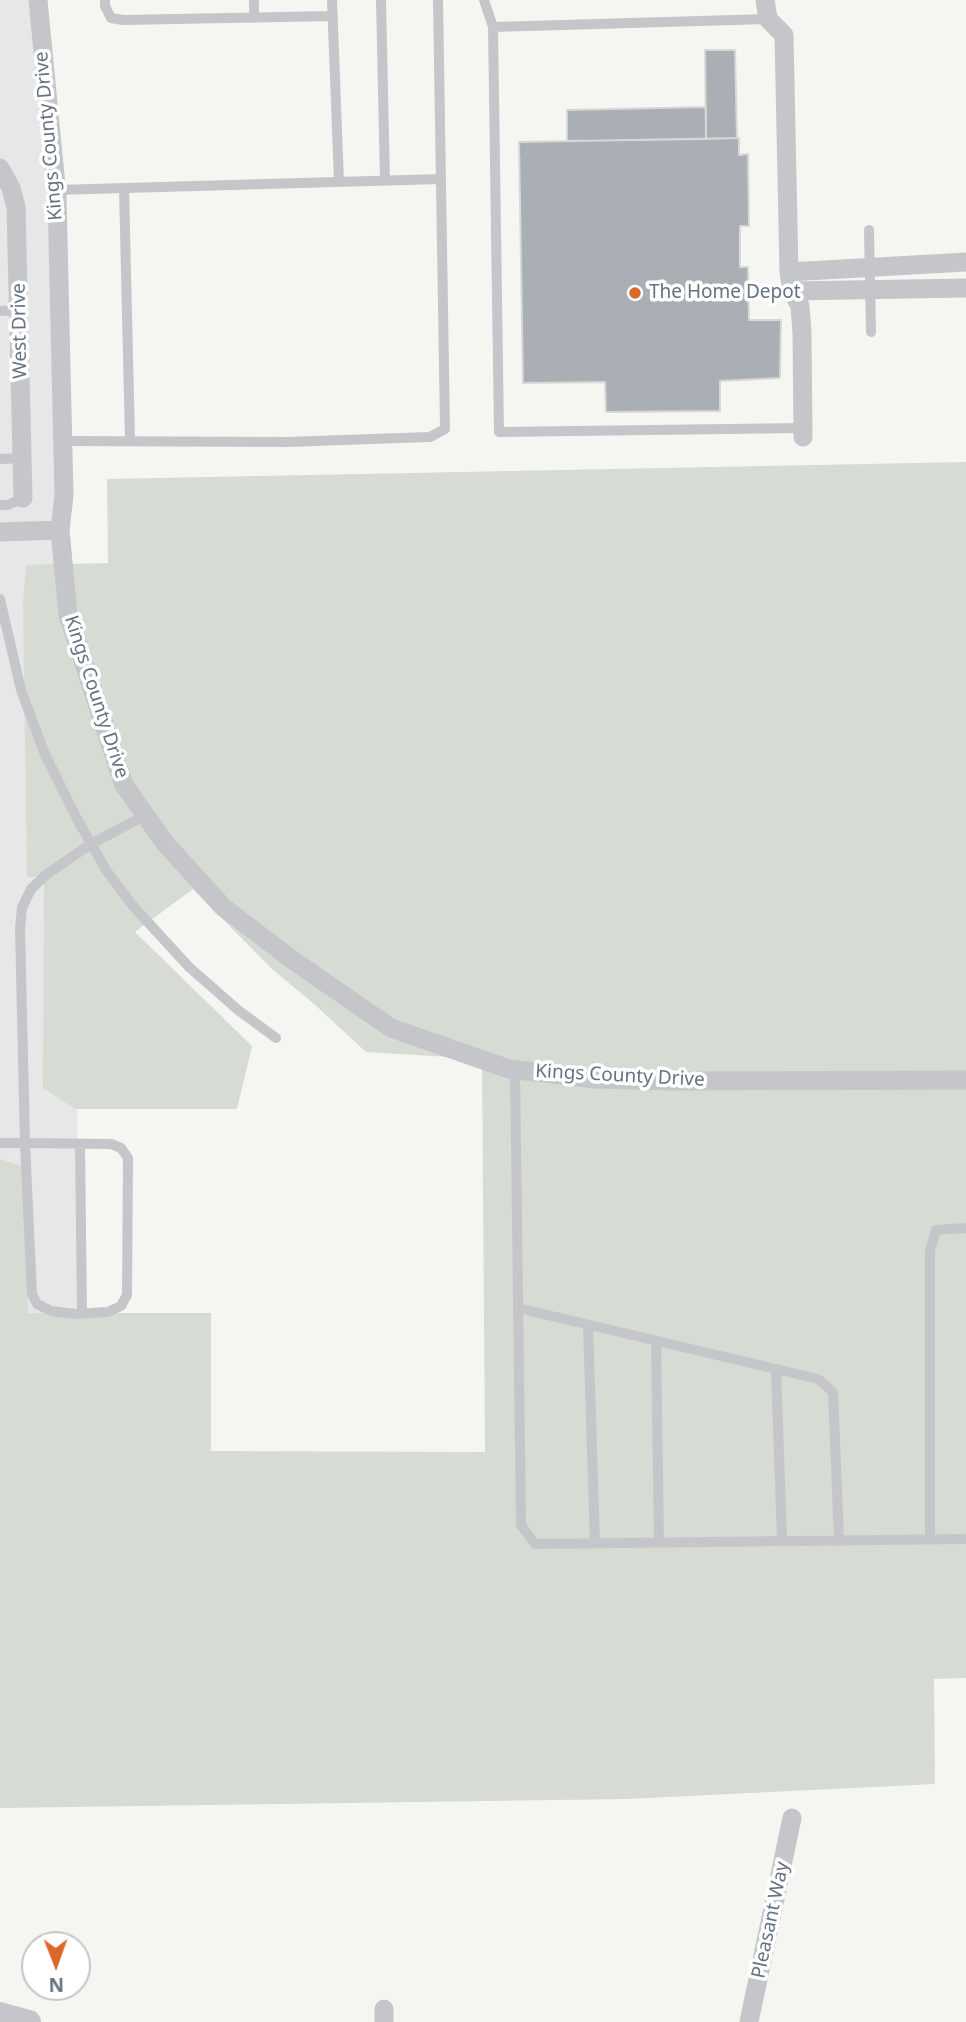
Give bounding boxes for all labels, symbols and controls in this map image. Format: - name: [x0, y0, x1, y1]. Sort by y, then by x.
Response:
- street label: Kings County Drive: [30, 51, 68, 221]
- place label: The Home Depot: [649, 282, 801, 304]
- street label: West Drive: [8, 283, 32, 379]
- marker: The Home Depot: [627, 285, 643, 301]
- street label: Kings County Drive: [59, 613, 133, 781]
- street label: Kings County Drive: [535, 1060, 705, 1092]
- street label: Pleasant Way: [748, 1860, 794, 1980]
- north arrow: [21, 1931, 91, 2001]
- text: N: [48, 1972, 64, 1998]

